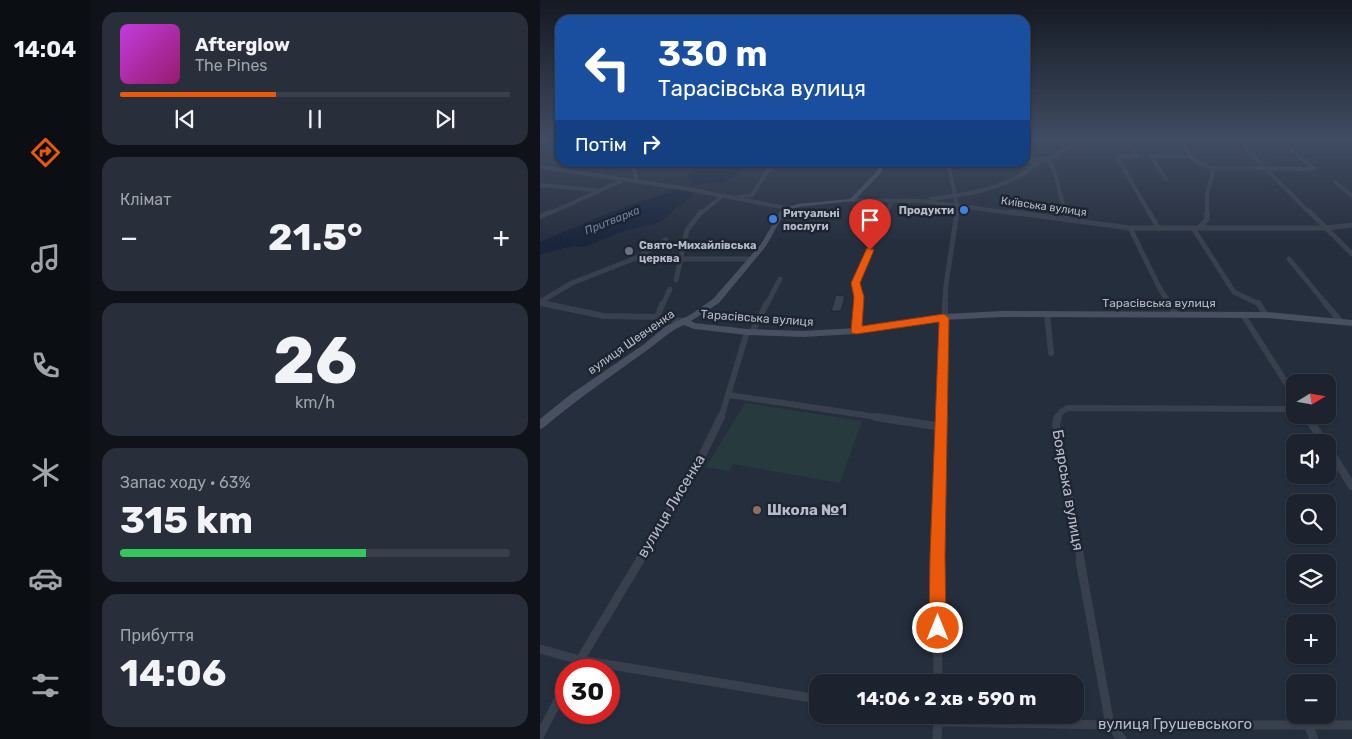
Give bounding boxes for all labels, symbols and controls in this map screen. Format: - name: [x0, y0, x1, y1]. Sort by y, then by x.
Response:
- text: Afterglow: [195, 33, 290, 56]
- text: 330 m: [658, 33, 767, 75]
- icon: left: [575, 35, 640, 100]
- text: 14:04: [14, 36, 76, 63]
- text: The Pines: [195, 56, 268, 75]
- text: Тарасівська вулиця: [658, 75, 866, 102]
- icon: previous: [171, 105, 199, 133]
- icon: pause: [301, 105, 329, 133]
- icon: next: [431, 105, 459, 133]
- icon: right: [637, 130, 665, 158]
- text: Потім: [575, 133, 627, 156]
- icon: directions: [28, 135, 63, 170]
- text: Клімат: [120, 190, 171, 209]
- street label: Київська вулиця: [1000, 194, 1088, 219]
- pin: [849, 199, 891, 250]
- water label: Притварка: [583, 203, 642, 237]
- place label: Продукти: [899, 204, 954, 217]
- marker: Продукти: [958, 204, 970, 216]
- icon: arrive: [856, 206, 884, 234]
- place label: Ритуальні послуги: [783, 207, 840, 233]
- marker: Ритуальні послуги: [767, 213, 779, 225]
- text: 21.5°: [268, 214, 363, 260]
- text: −: [120, 221, 138, 254]
- text: +: [493, 221, 510, 254]
- place label: Свято-Михайлівська церква: [639, 239, 757, 265]
- icon: music: [28, 241, 63, 276]
- marker: Свято-Михайлівська церква: [623, 245, 635, 257]
- street label: Тарасівська вулиця: [1102, 296, 1216, 310]
- street label: вулиця Шевченка: [585, 307, 677, 377]
- street label: Тарасівська вулиця: [700, 307, 814, 329]
- text: 26: [273, 322, 357, 399]
- icon: phone: [28, 348, 63, 383]
- north arrow: [1286, 374, 1336, 424]
- map controls: [1286, 374, 1336, 724]
- text: km/h: [295, 393, 335, 412]
- street label: Боярська вулиця: [1048, 428, 1088, 552]
- button: sound: [1286, 434, 1336, 484]
- street label: вулиця Лисенка: [633, 451, 709, 561]
- icon: climate: [28, 455, 63, 490]
- text: Запас ходу · 63%: [120, 473, 251, 492]
- button: search: [1286, 494, 1336, 544]
- text: 315 km: [120, 497, 253, 543]
- place label: Школа №1: [767, 501, 847, 519]
- marker: Школа №1: [751, 504, 763, 516]
- button: layers: [1286, 554, 1336, 604]
- icon: car: [28, 561, 63, 596]
- position arrow: [911, 601, 963, 653]
- button: +: [1286, 614, 1336, 664]
- text: Прибуття: [120, 626, 194, 645]
- text: 14:06: [120, 650, 227, 696]
- speed limit sign: 30: [555, 659, 620, 724]
- icon: filters: [28, 668, 63, 703]
- button: −: [1286, 674, 1336, 724]
- text: 14:06 · 2 хв · 590 m: [857, 687, 1036, 710]
- street label: вулиця Грушевського: [1098, 715, 1252, 733]

